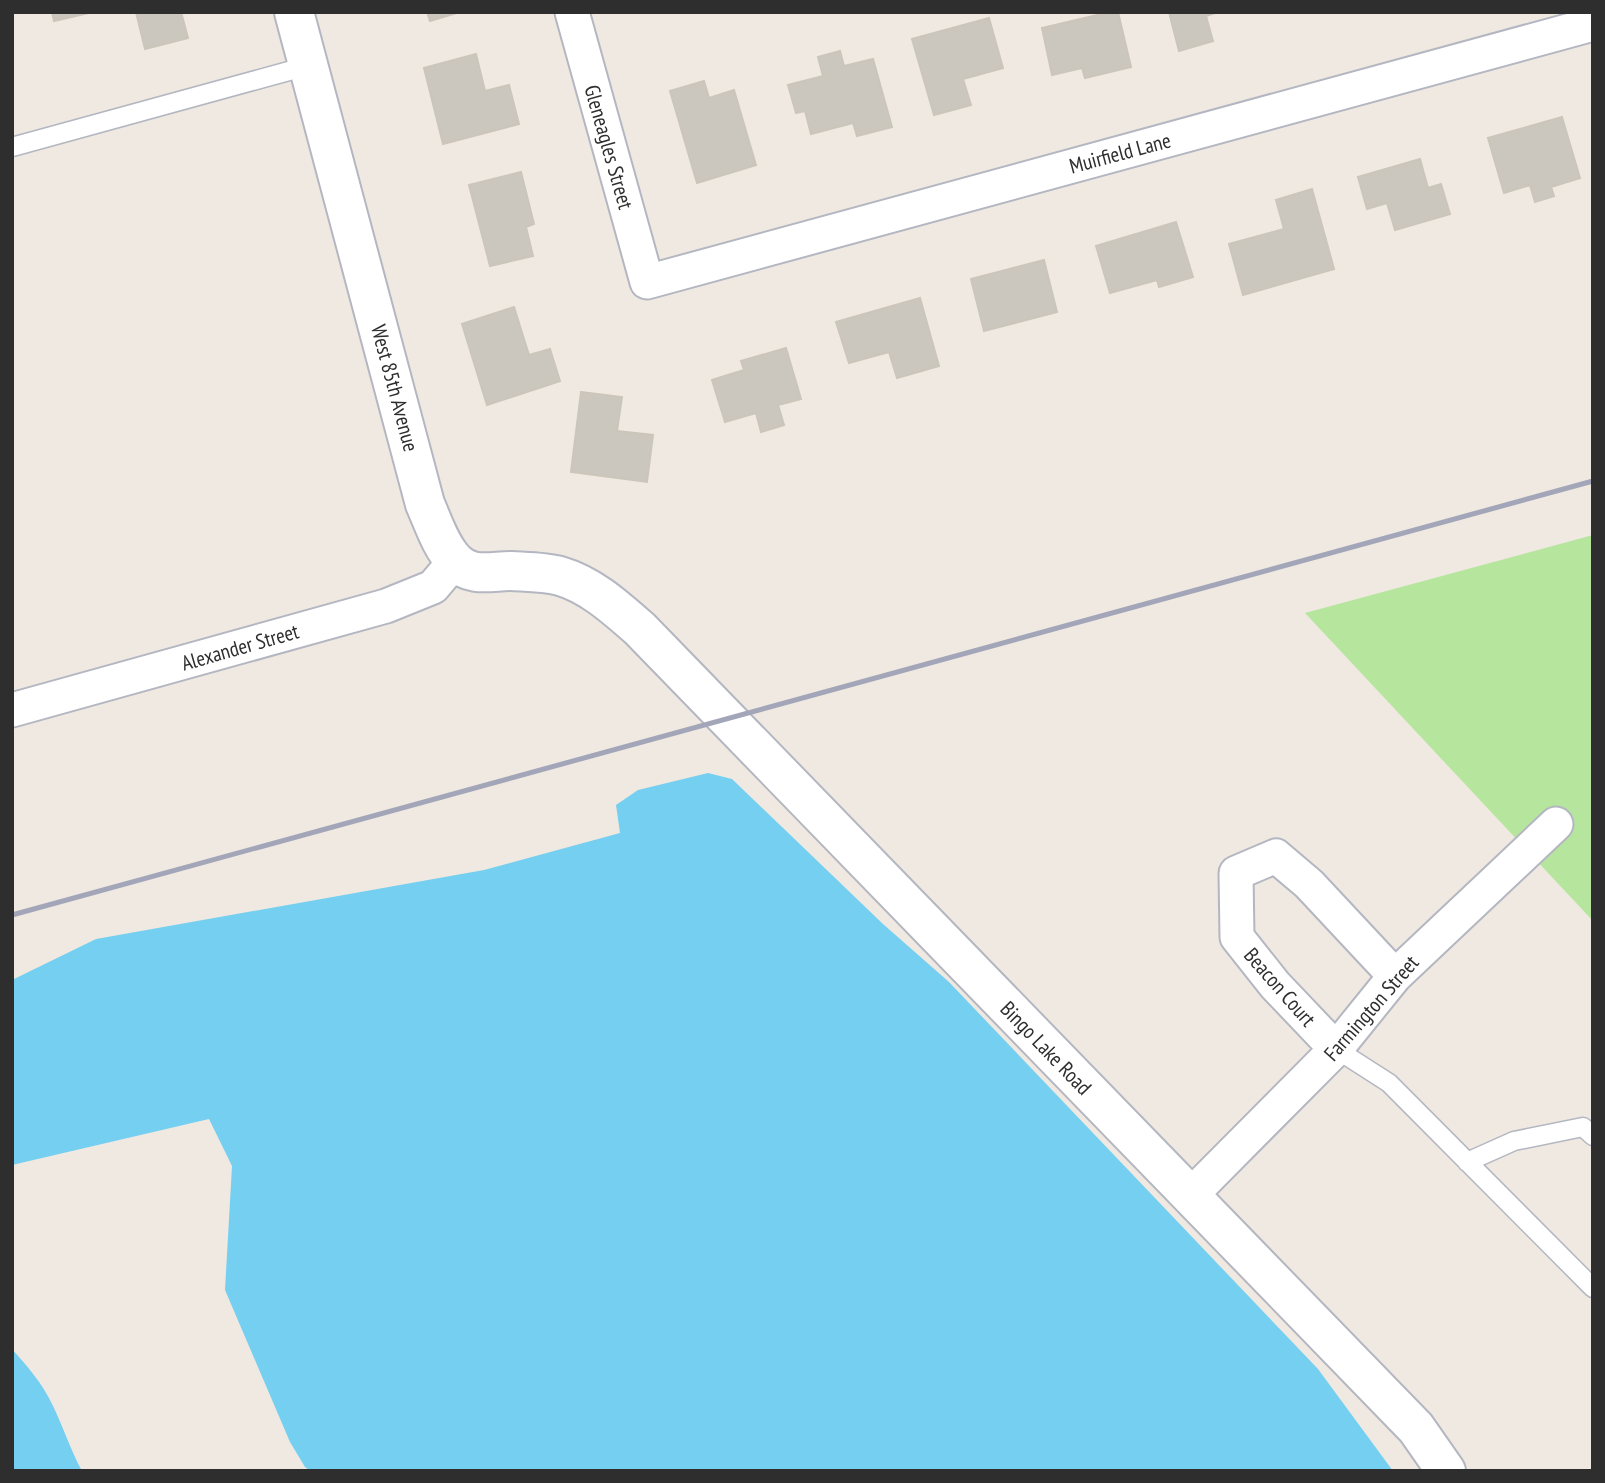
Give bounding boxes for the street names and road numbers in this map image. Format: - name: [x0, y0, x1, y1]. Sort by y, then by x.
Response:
- street label: Gleneagles Street: [578, 82, 640, 212]
- street label: Muirfield Lane: [1066, 127, 1174, 179]
- street label: West 85th Avenue: [365, 322, 425, 454]
- street label: Alexander Street: [178, 617, 302, 677]
- street label: Beacon Court: [1238, 942, 1322, 1032]
- street label: Farmington Street: [1318, 949, 1424, 1066]
- street label: Bingo Lake Road: [995, 995, 1097, 1101]

